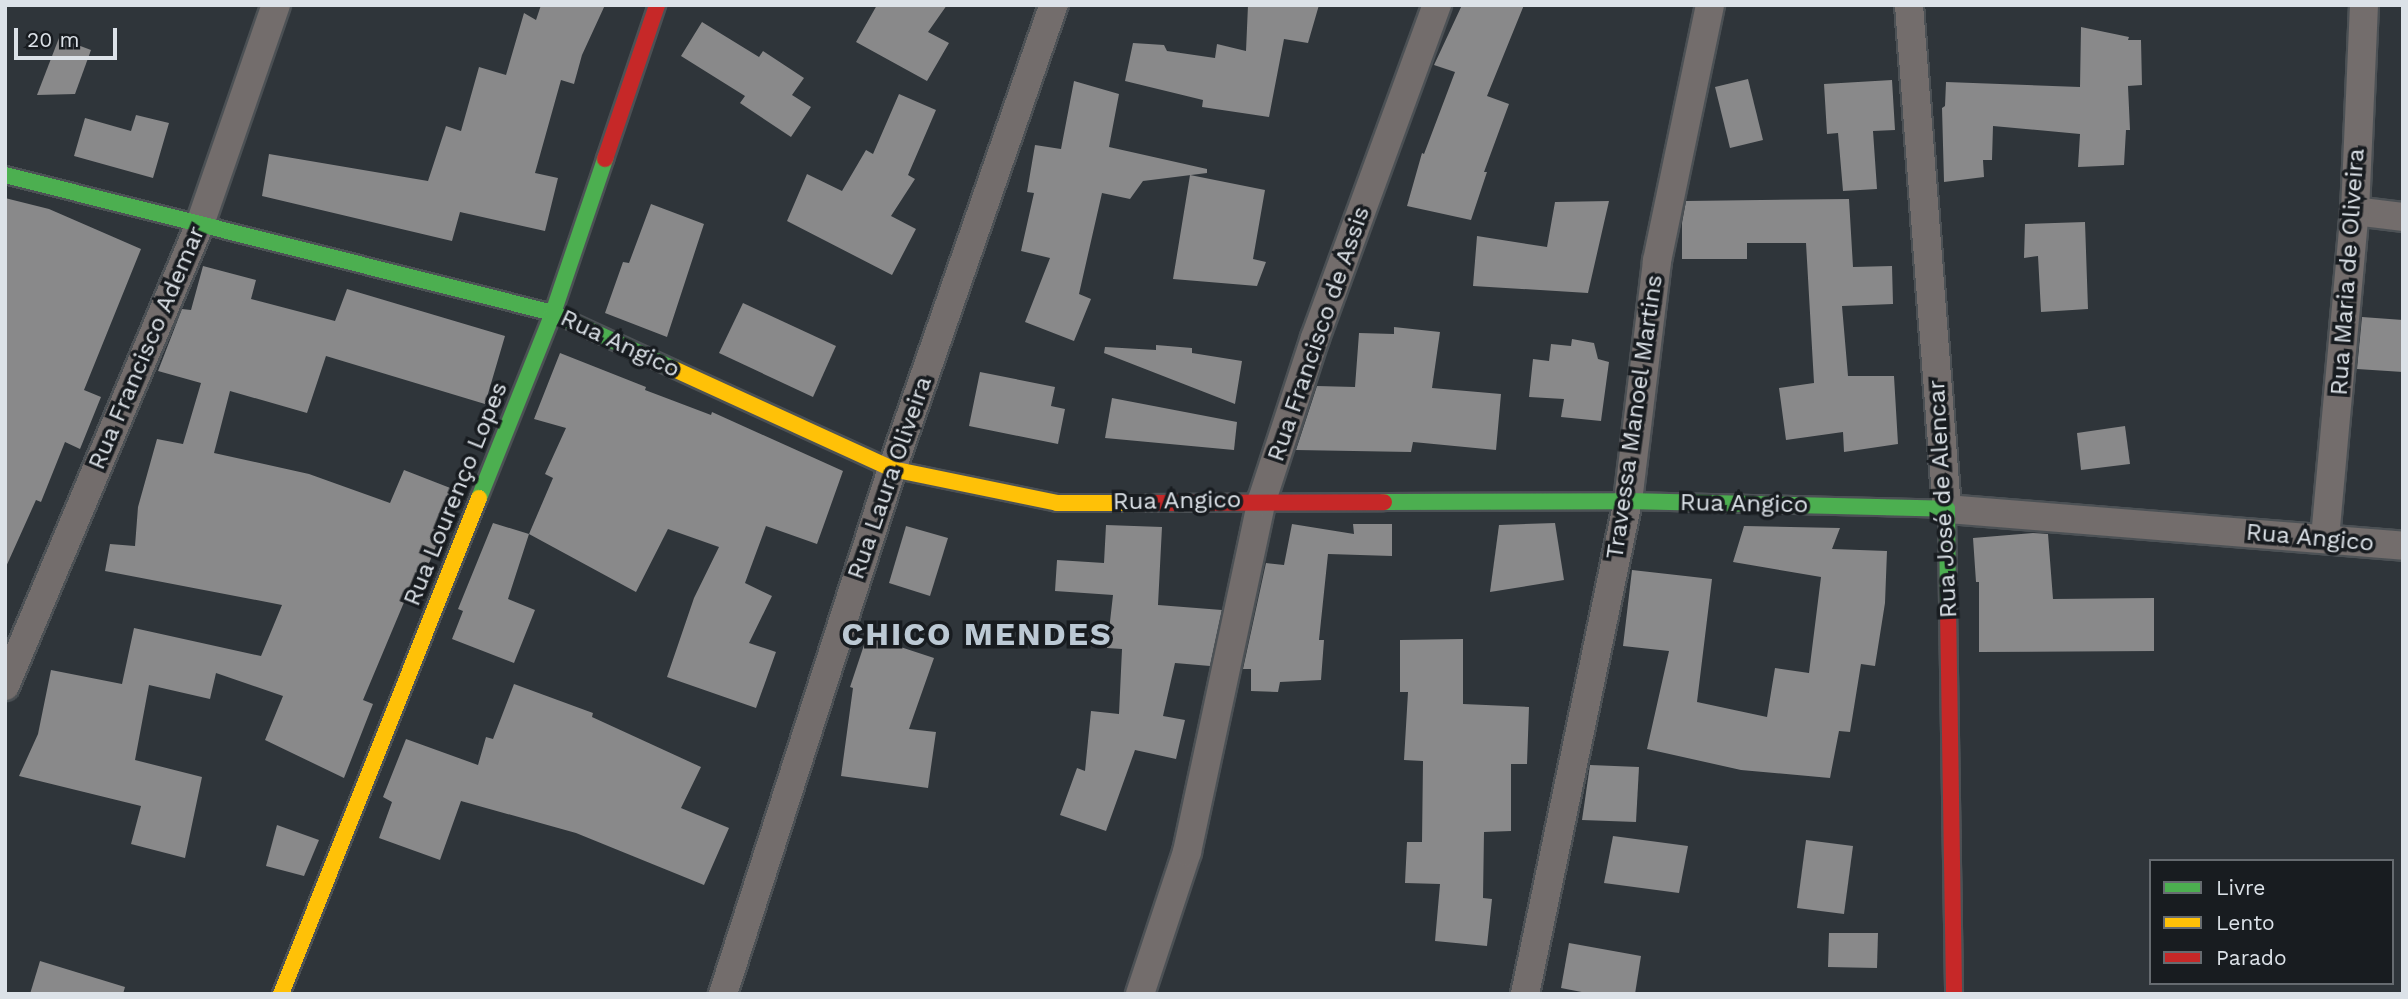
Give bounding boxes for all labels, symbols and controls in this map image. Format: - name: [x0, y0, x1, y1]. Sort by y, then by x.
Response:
- scale bar: [18, 14, 121, 58]
- text: 20 m: [27, 27, 79, 52]
- street label: Rua Maria de Oliveira: [2325, 147, 2371, 397]
- street label: Rua Francisco de Assis: [1262, 202, 1376, 466]
- street label: Rua Francisco Ademar: [82, 221, 212, 475]
- street label: Travessa Manoel Martins: [1601, 272, 1669, 562]
- street label: Rua Angico: [555, 303, 685, 385]
- street label: Rua Laura Oliveira: [842, 372, 938, 584]
- street label: Rua Lourenço Lopes: [398, 378, 514, 610]
- street label: Rua José de Alencar: [1922, 378, 1964, 620]
- street label: Rua Angico: [1112, 485, 1242, 517]
- street label: Rua Angico: [1679, 488, 1809, 520]
- street label: Rua Angico: [2244, 518, 2376, 558]
- district label: CHICO MENDES: [843, 615, 1111, 653]
- legend: [2149, 859, 2394, 985]
- text: Livre: [2216, 875, 2265, 900]
- text: Lento: [2216, 910, 2275, 935]
- text: Parado: [2216, 945, 2287, 970]

